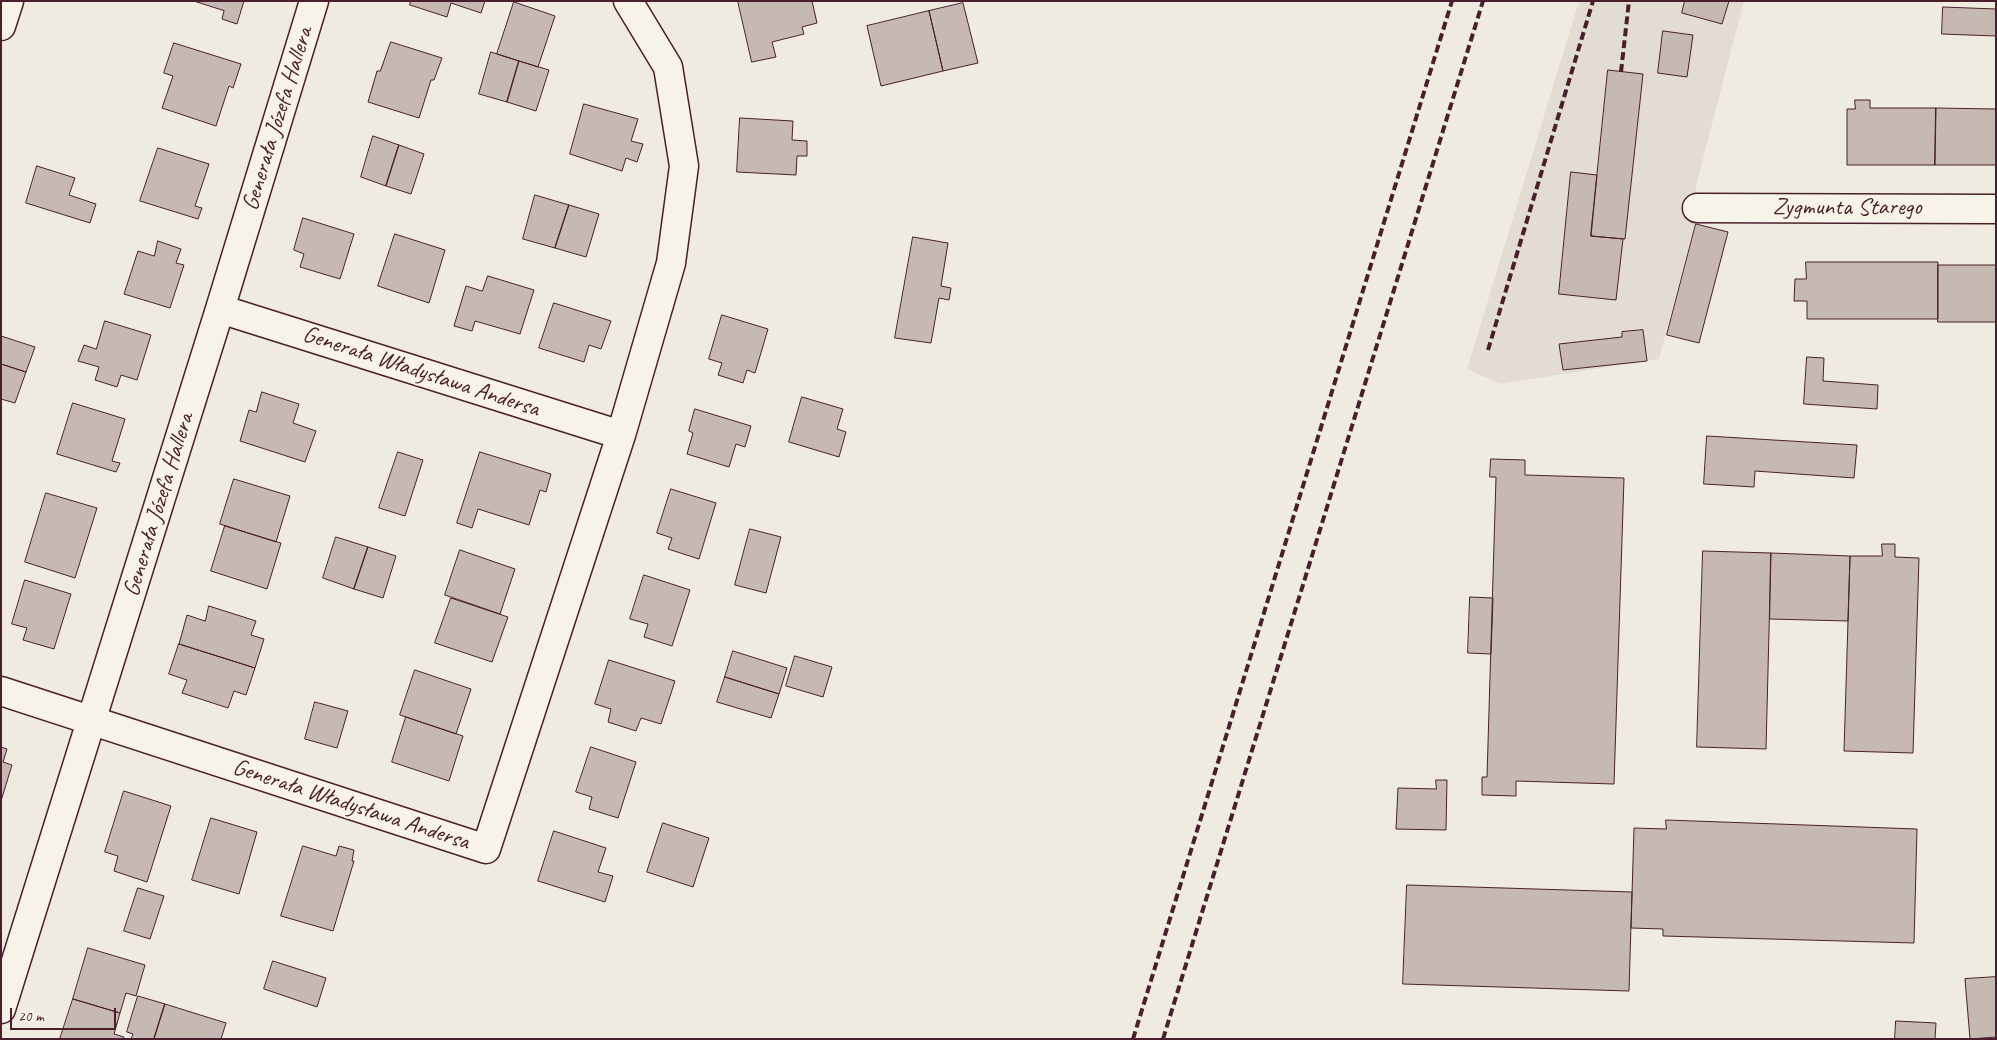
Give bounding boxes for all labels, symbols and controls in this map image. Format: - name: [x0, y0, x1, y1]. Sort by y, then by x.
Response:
- street label: Generała Józefa Hallera: [236, 24, 320, 214]
- street label: Zygmunta Starego: [1772, 194, 1922, 222]
- street label: Generała Władysława Andersa: [299, 320, 543, 424]
- street label: Generała Józefa Hallera: [117, 410, 201, 600]
- street label: Generała Władysława Andersa: [229, 753, 473, 857]
- scale bar: [12, 998, 119, 1030]
- text: 20 m: [18, 1007, 44, 1026]

